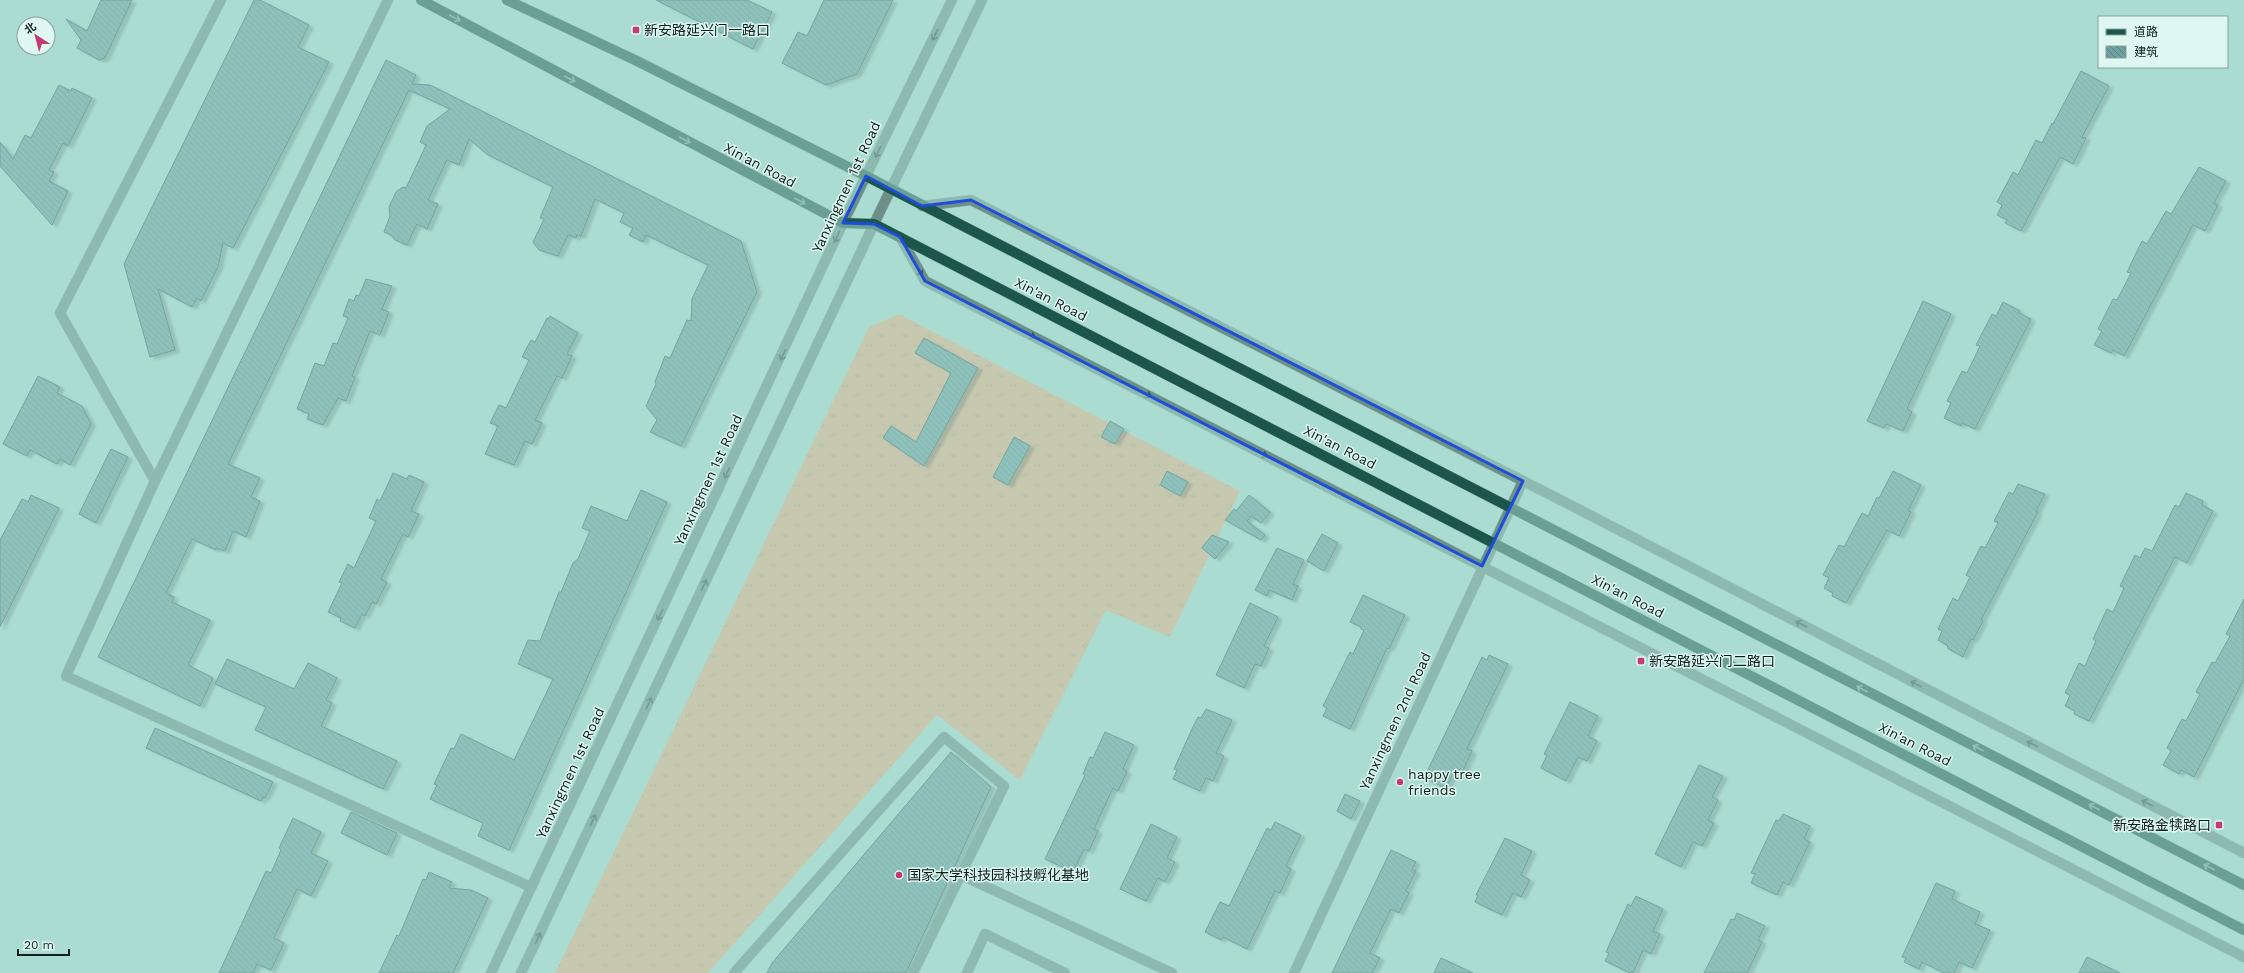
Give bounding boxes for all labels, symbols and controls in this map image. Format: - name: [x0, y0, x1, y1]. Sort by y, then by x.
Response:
- one-way arrow: [449, 15, 461, 23]
- north arrow: [16, 16, 56, 56]
- legend: [2098, 16, 2228, 68]
- text: 北: [22, 20, 39, 37]
- place label: 新安路延兴门一路口: [644, 22, 770, 38]
- marker: 新安路延兴门一路口: [631, 25, 641, 35]
- text: 道路: [2134, 25, 2158, 39]
- one-way arrow: [931, 29, 938, 41]
- text: 建筑: [2134, 45, 2158, 59]
- one-way arrow: [564, 76, 576, 84]
- street label: Yanxingmen 1st Road: [809, 119, 883, 255]
- one-way arrow: [678, 137, 690, 145]
- street label: Xin'an Road: [721, 139, 799, 191]
- one-way arrow: [874, 146, 881, 158]
- one-way arrow: [793, 198, 805, 205]
- one-way arrow: [833, 231, 840, 243]
- one-way arrow: [916, 265, 924, 277]
- street label: Xin'an Road: [1012, 274, 1090, 324]
- one-way arrow: [1024, 332, 1036, 339]
- one-way arrow: [778, 349, 786, 361]
- one-way arrow: [1140, 391, 1152, 399]
- street label: Yanxingmen 1st Road: [671, 412, 745, 548]
- street label: Xin'an Road: [1301, 422, 1379, 472]
- one-way arrow: [1256, 450, 1268, 458]
- one-way arrow: [723, 466, 730, 478]
- street label: Xin'an Road: [1589, 571, 1667, 621]
- one-way arrow: [701, 579, 708, 591]
- one-way arrow: [656, 609, 663, 621]
- one-way arrow: [1795, 620, 1807, 627]
- street label: Yanxingmen 2nd Road: [1356, 650, 1434, 792]
- place label: 新安路延兴门二路口: [1649, 653, 1775, 669]
- marker: 新安路延兴门二路口: [1636, 656, 1646, 666]
- one-way arrow: [1910, 680, 1922, 687]
- one-way arrow: [1857, 684, 1869, 692]
- one-way arrow: [646, 697, 653, 709]
- street label: Yanxingmen 1st Road: [533, 705, 607, 841]
- street label: Xin'an Road: [1876, 719, 1954, 769]
- one-way arrow: [2026, 739, 2038, 747]
- one-way arrow: [1972, 744, 1984, 751]
- place label: happy tree friends: [1408, 766, 1481, 798]
- marker: happy tree friends: [1395, 777, 1405, 787]
- one-way arrow: [2141, 799, 2153, 806]
- one-way arrow: [2088, 803, 2100, 811]
- one-way arrow: [590, 814, 597, 826]
- place label: 新安路金犊路口: [2113, 817, 2211, 833]
- marker: 新安路金犊路口: [2214, 820, 2224, 830]
- one-way arrow: [2204, 863, 2216, 870]
- place label: 国家大学科技园科技孵化基地: [907, 867, 1089, 883]
- marker: 国家大学科技园科技孵化基地: [894, 870, 904, 880]
- scale bar: [18, 931, 69, 957]
- one-way arrow: [535, 932, 542, 944]
- text: 20 m: [24, 938, 54, 952]

